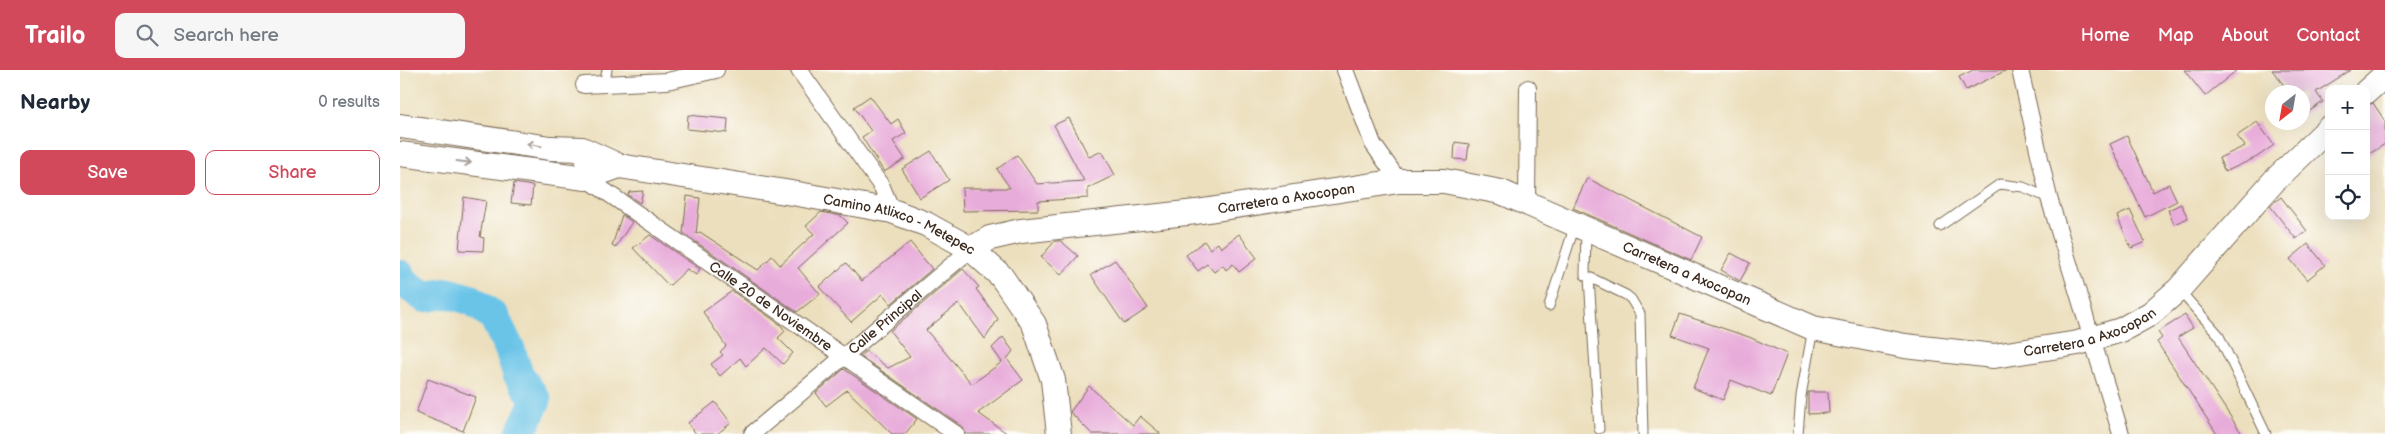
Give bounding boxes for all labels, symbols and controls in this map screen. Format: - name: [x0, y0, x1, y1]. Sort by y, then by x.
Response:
- search box: [115, 13, 465, 58]
- text: Trailo: [25, 21, 85, 50]
- icon: search: [133, 21, 161, 49]
- text: Search here: [173, 24, 279, 47]
- text: Home: [2081, 25, 2130, 46]
- text: Map: [2158, 25, 2194, 46]
- text: About: [2222, 25, 2269, 46]
- text: Contact: [2297, 25, 2360, 46]
- north arrow: [2265, 85, 2310, 130]
- map controls: [2325, 85, 2370, 220]
- button: +: [2325, 85, 2370, 130]
- text: Nearby: [20, 90, 90, 115]
- text: 0 results: [318, 93, 380, 112]
- button: −: [2325, 130, 2370, 175]
- one-way arrow: [526, 140, 542, 150]
- button: Save: [20, 150, 195, 195]
- button: Share: [205, 150, 380, 195]
- one-way arrow: [455, 157, 471, 167]
- button: locate: [2325, 175, 2370, 220]
- street label: Carretera a Axocopan: [1217, 180, 1356, 218]
- street label: Camino Atlixco - Metepec: [822, 191, 979, 258]
- street label: Carretera a Axocopan: [1620, 238, 1754, 309]
- street label: Calle 20 de Noviembre: [706, 258, 835, 355]
- street label: Calle Principal: [845, 286, 926, 358]
- street label: Carretera a Axocopan: [2022, 304, 2160, 360]

